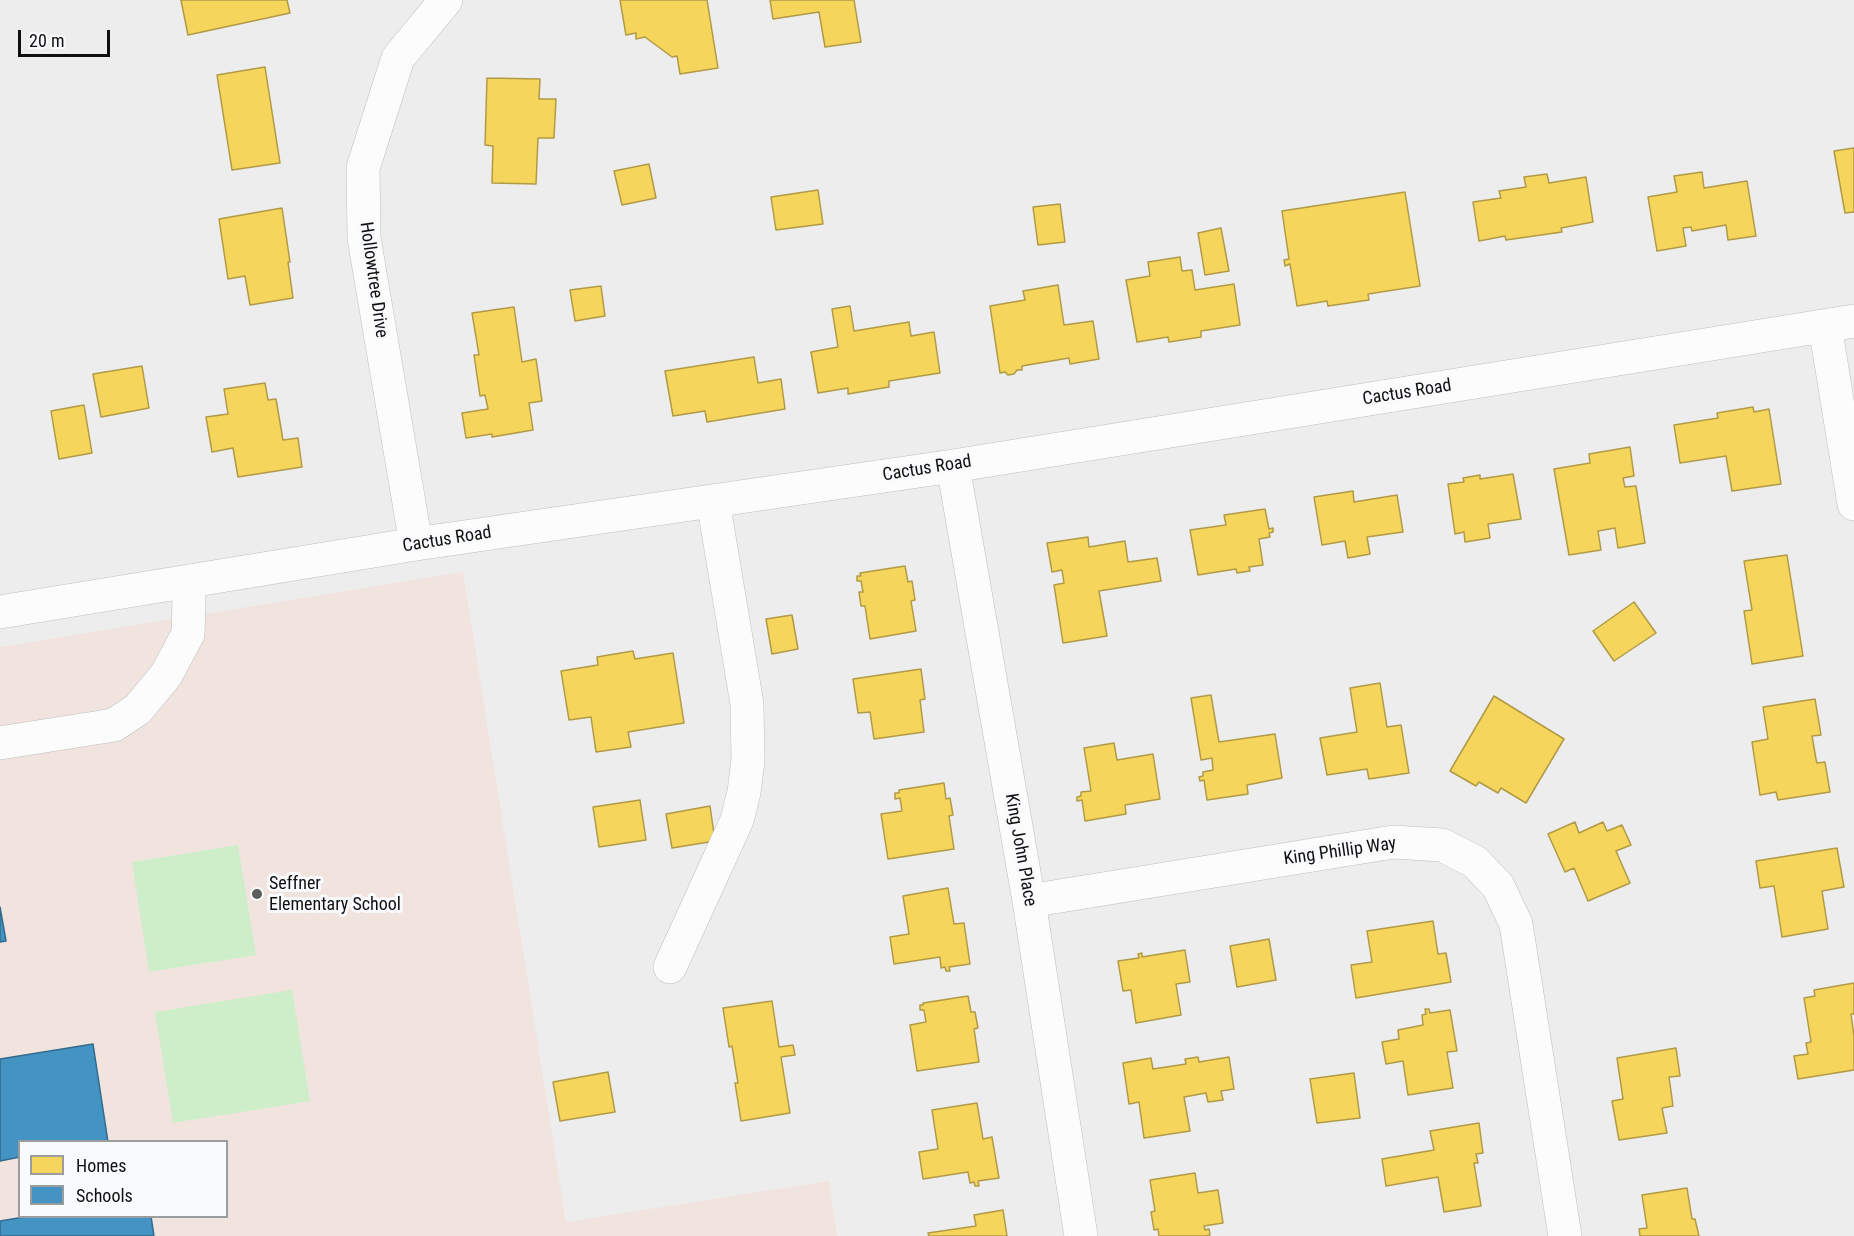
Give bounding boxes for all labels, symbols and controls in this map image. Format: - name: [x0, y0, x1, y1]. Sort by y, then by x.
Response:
- scale bar: [21, 18, 112, 56]
- text: 20 m: [29, 30, 64, 51]
- street label: Hollowtree Drive: [354, 221, 392, 339]
- street label: Cactus Road: [1361, 375, 1453, 411]
- street label: Cactus Road: [881, 451, 973, 487]
- street label: Cactus Road: [401, 522, 493, 558]
- street label: King John Place: [999, 792, 1041, 908]
- street label: King Phillip Way: [1282, 833, 1398, 871]
- place label: Seffner Elementary School: [269, 873, 401, 916]
- marker: Seffner Elementary School: [250, 887, 264, 901]
- legend: [18, 1140, 228, 1218]
- text: Homes: [76, 1155, 126, 1176]
- text: Schools: [76, 1185, 133, 1206]

